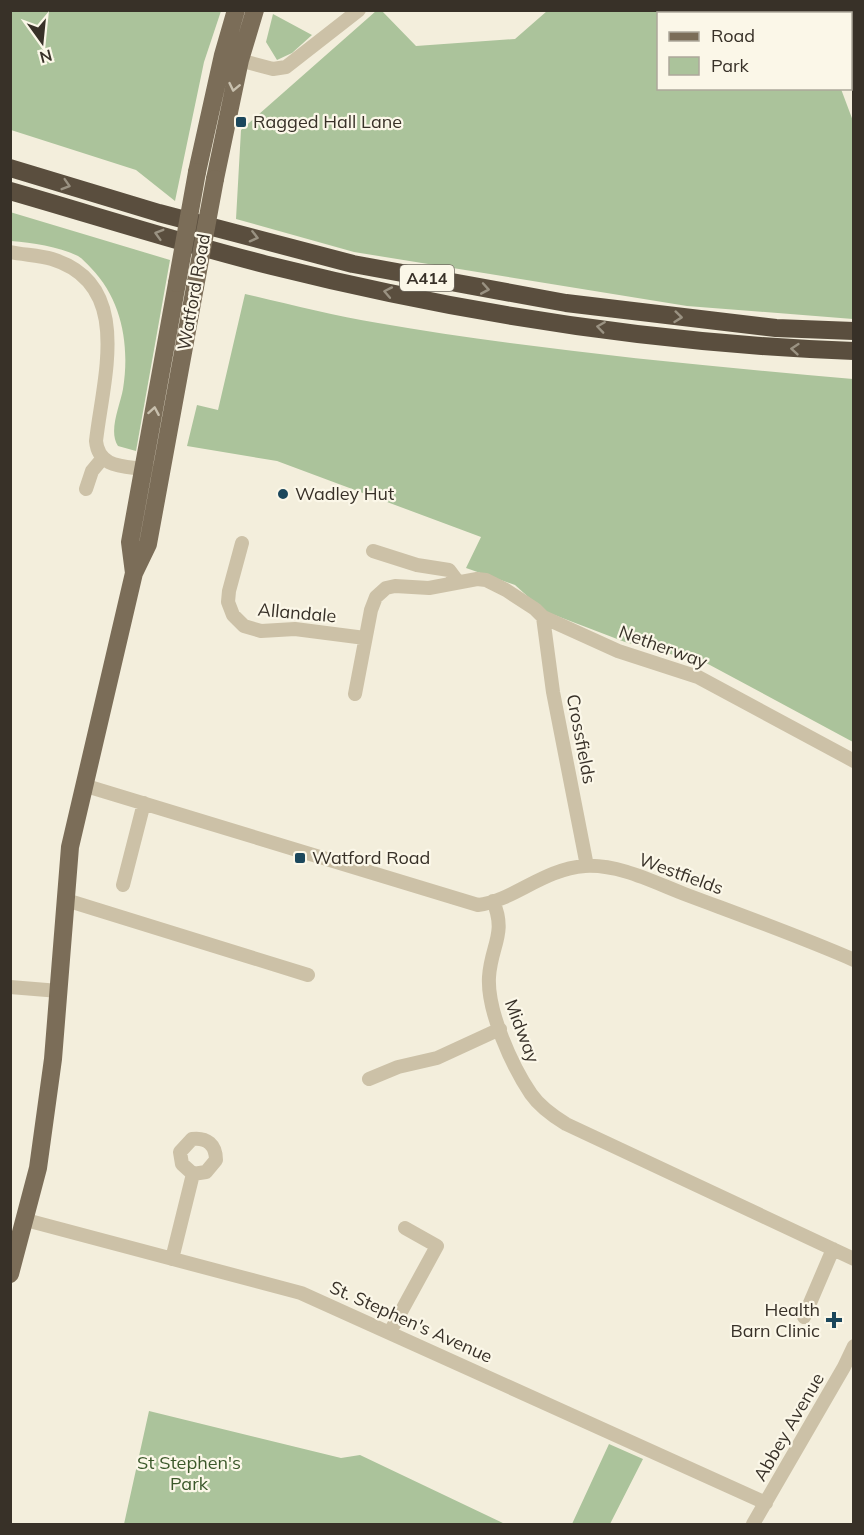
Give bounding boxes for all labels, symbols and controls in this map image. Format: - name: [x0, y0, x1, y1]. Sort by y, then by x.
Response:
- north arrow: [12, 12, 72, 72]
- legend: [657, 12, 852, 90]
- text: Road: [711, 24, 755, 47]
- text: N: [37, 45, 54, 68]
- text: Park: [711, 54, 750, 77]
- one-way arrow: [229, 82, 242, 92]
- place label: Ragged Hall Lane: [253, 110, 402, 133]
- marker: Ragged Hall Lane: [234, 115, 248, 129]
- one-way arrow: [60, 178, 71, 190]
- one-way arrow: [154, 229, 165, 241]
- one-way arrow: [249, 230, 259, 243]
- street label: Watford Road: [172, 232, 215, 352]
- road number: A414: [400, 265, 454, 291]
- one-way arrow: [480, 282, 490, 295]
- one-way arrow: [384, 286, 394, 299]
- one-way arrow: [674, 310, 683, 322]
- one-way arrow: [597, 322, 606, 334]
- one-way arrow: [791, 343, 800, 356]
- one-way arrow: [147, 406, 160, 416]
- place label: Wadley Hut: [295, 482, 394, 505]
- marker: Wadley Hut: [276, 487, 290, 501]
- street label: Allandale: [257, 598, 337, 627]
- street label: Netherway: [616, 620, 711, 673]
- street label: Crossfields: [562, 692, 601, 786]
- place label: Watford Road: [312, 846, 430, 869]
- street label: Westfields: [636, 848, 727, 899]
- marker: Watford Road: [293, 851, 307, 865]
- street label: Midway: [500, 996, 545, 1066]
- street label: St. Stephen's Avenue: [326, 1275, 496, 1368]
- place label: Health Barn Clinic: [731, 1298, 820, 1342]
- marker: Health Barn Clinic: [825, 1311, 843, 1329]
- street label: Abbey Avenue: [748, 1368, 829, 1485]
- park label: St Stephen's Park: [137, 1451, 241, 1495]

